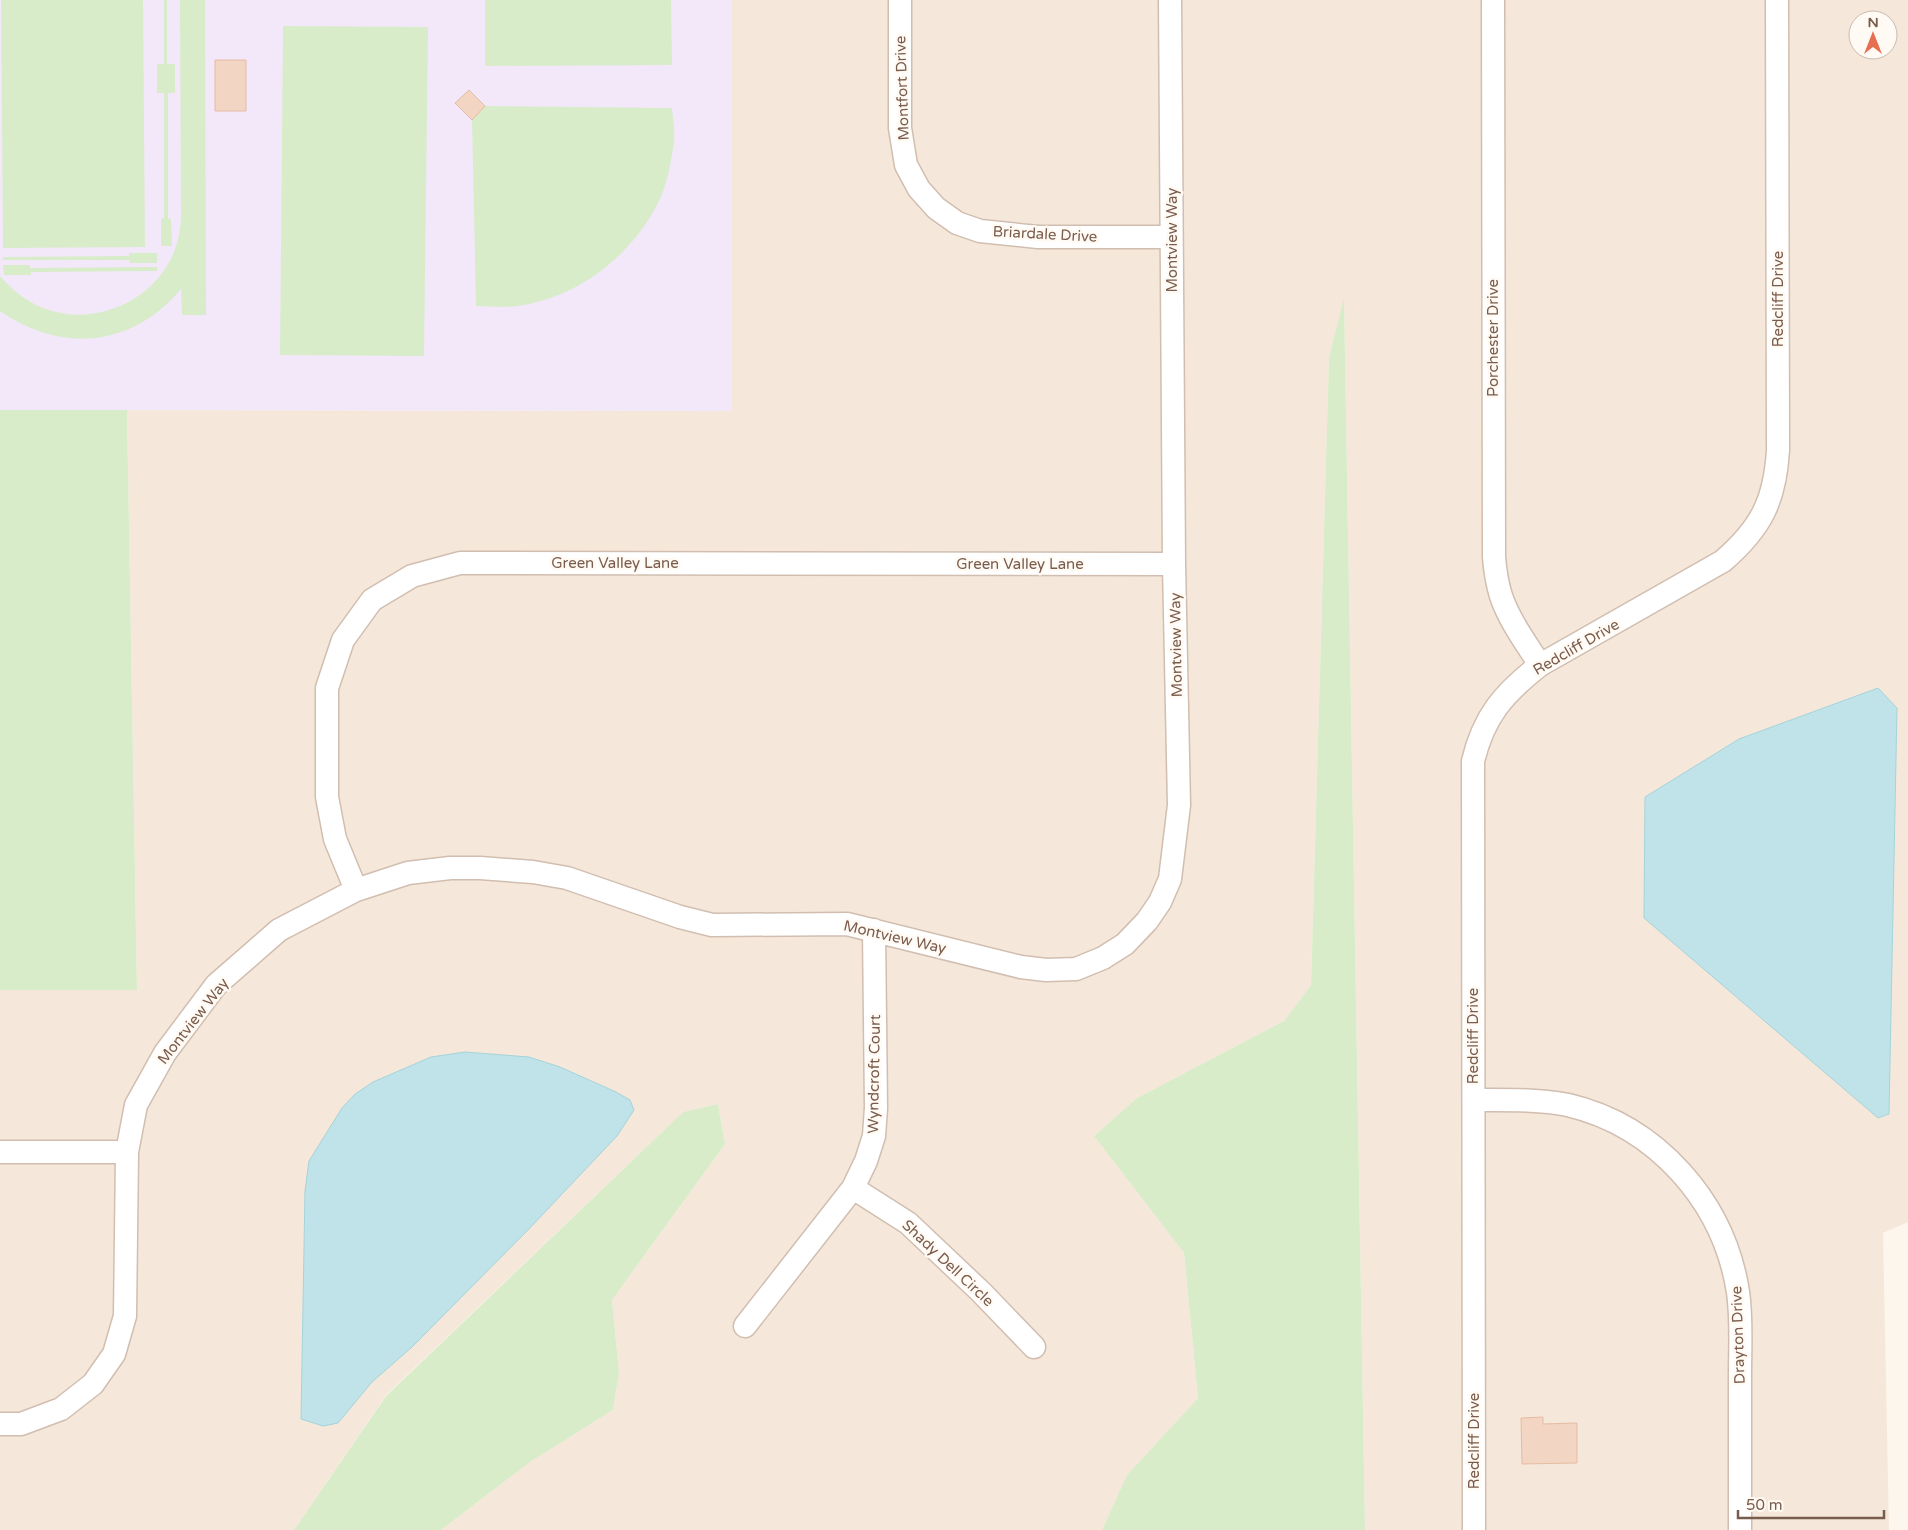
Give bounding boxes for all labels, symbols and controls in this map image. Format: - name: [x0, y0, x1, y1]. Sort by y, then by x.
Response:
- north arrow: [1848, 10, 1898, 60]
- text: N: [1867, 14, 1879, 31]
- street label: Montfort Drive: [891, 35, 913, 141]
- street label: Montview Way: [1163, 188, 1181, 292]
- street label: Briardale Drive: [992, 222, 1098, 246]
- street label: Redcliff Drive: [1769, 251, 1787, 347]
- street label: Porchester Drive: [1484, 279, 1502, 397]
- street label: Green Valley Lane: [551, 554, 679, 572]
- street label: Green Valley Lane: [956, 555, 1084, 573]
- street label: Montview Way: [1166, 592, 1186, 698]
- street label: Redcliff Drive: [1530, 615, 1622, 679]
- street label: Montview Way: [842, 916, 948, 958]
- street label: Montview Way: [154, 974, 232, 1068]
- street label: Redcliff Drive: [1464, 988, 1482, 1084]
- street label: Wyndcroft Court: [864, 1014, 884, 1134]
- street label: Shady Dell Circle: [898, 1216, 998, 1310]
- street label: Drayton Drive: [1727, 1286, 1749, 1384]
- street label: Redcliff Drive: [1465, 1393, 1483, 1489]
- scale bar: [1738, 1488, 1884, 1520]
- text: 50 m: [1746, 1496, 1783, 1514]

